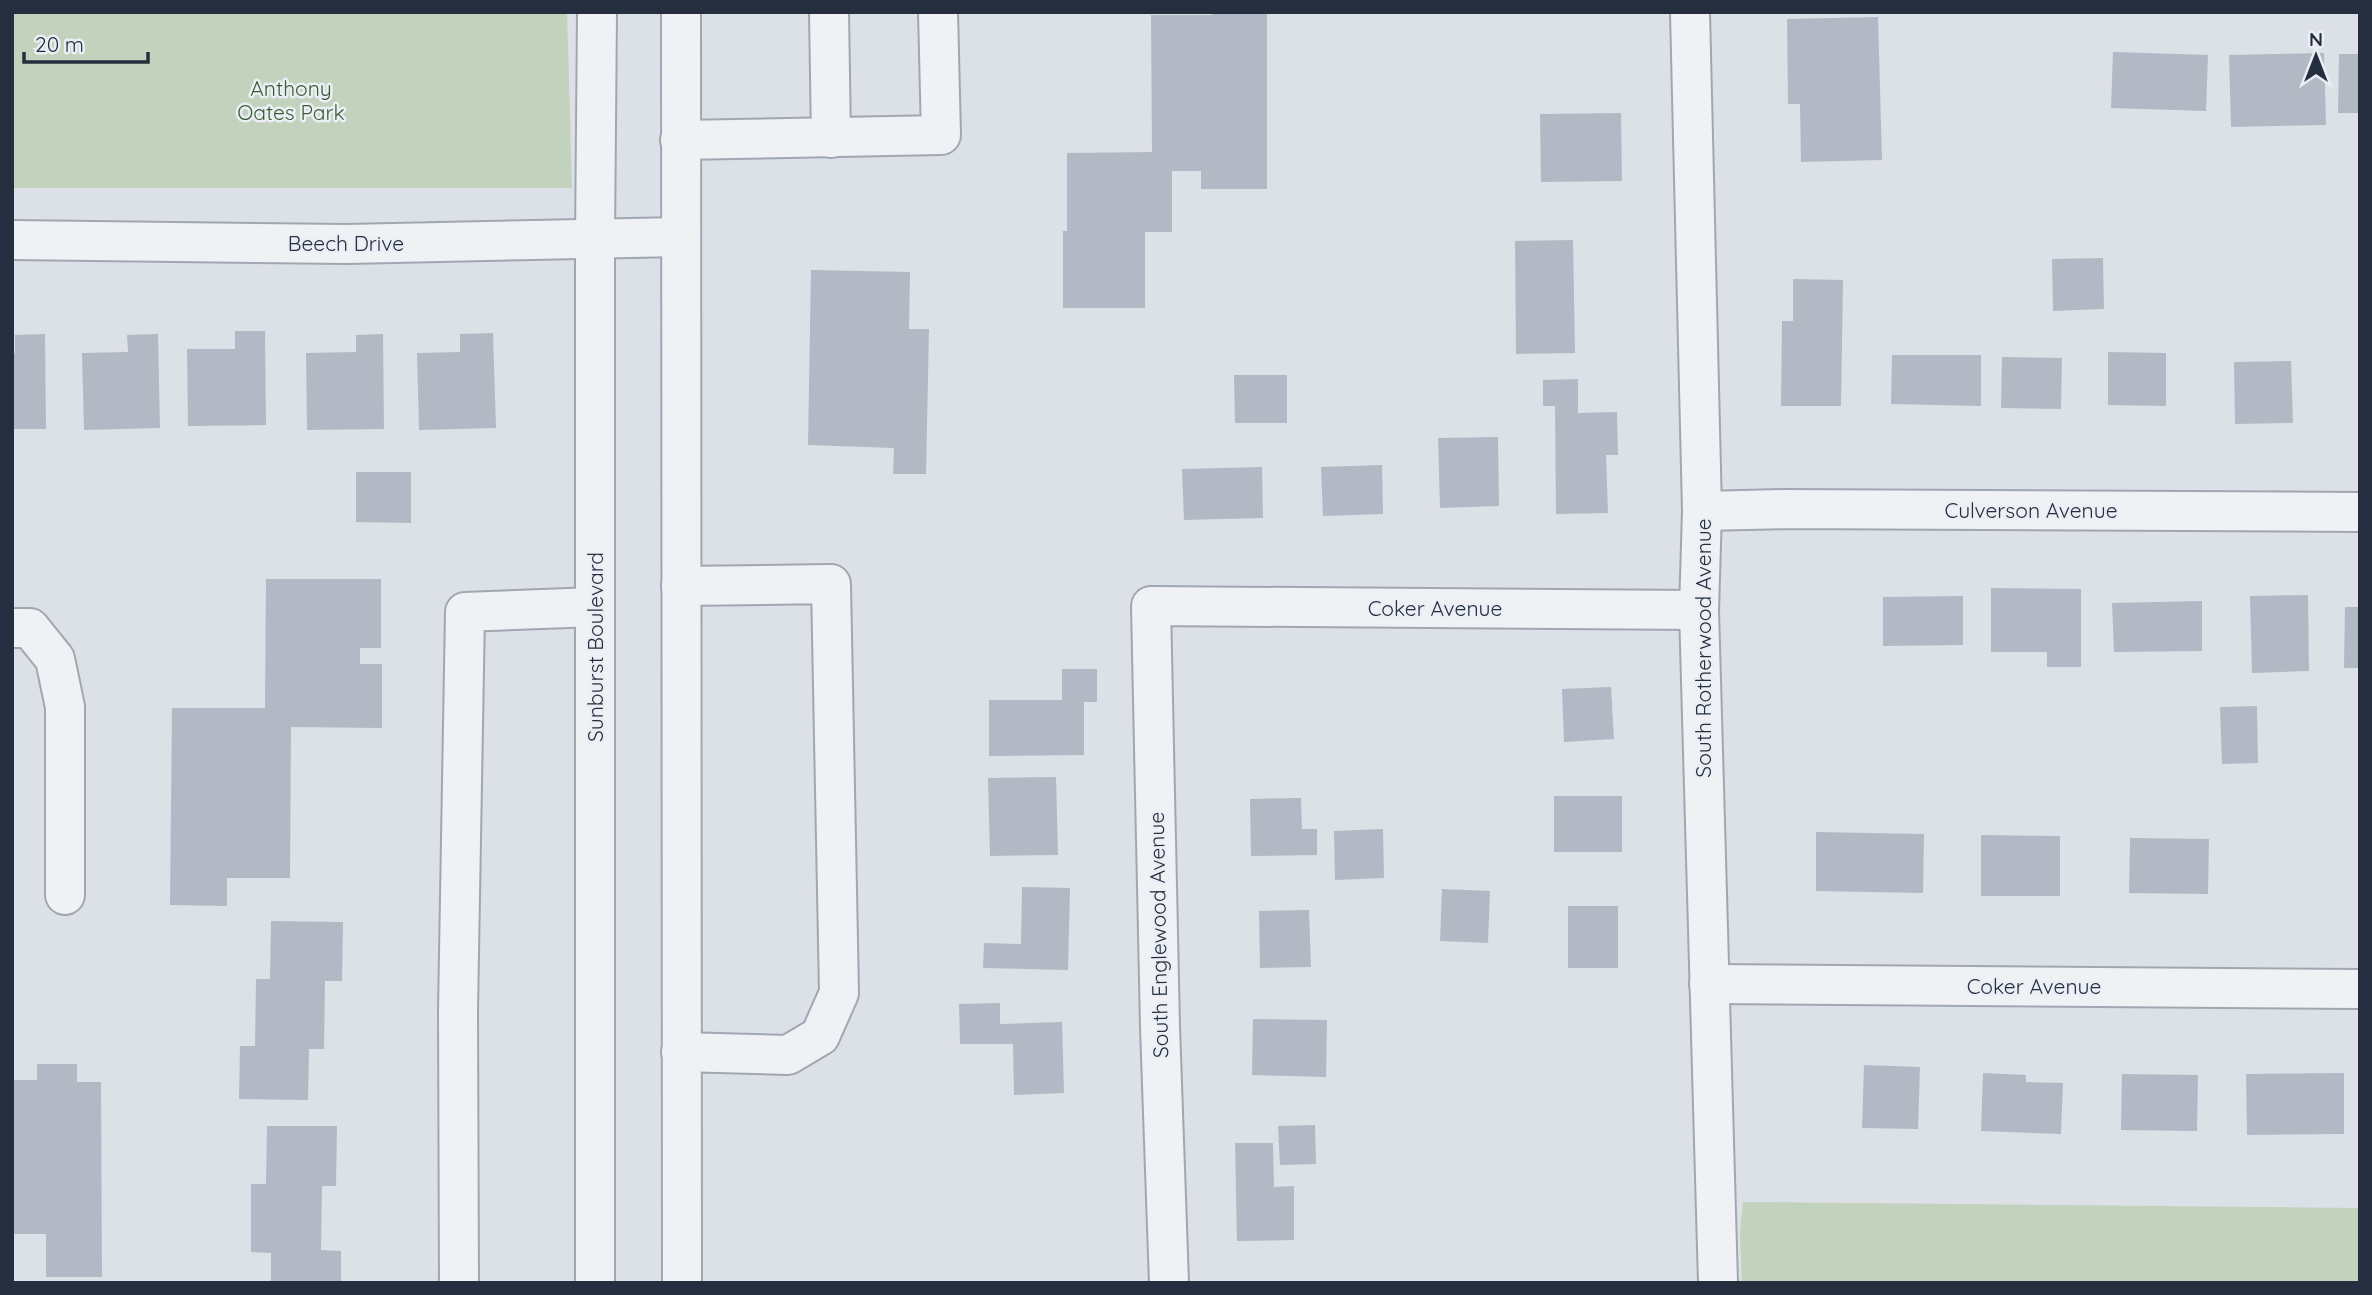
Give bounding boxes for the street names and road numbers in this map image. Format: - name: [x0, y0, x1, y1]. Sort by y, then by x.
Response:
- street label: Beech Drive: [288, 230, 404, 256]
- street label: Culverson Avenue: [1944, 497, 2118, 523]
- street label: South Rotherwood Avenue: [1690, 518, 1716, 778]
- street label: Sunburst Boulevard: [582, 552, 608, 742]
- street label: Coker Avenue: [1368, 595, 1502, 621]
- street label: South Englewood Avenue: [1143, 812, 1173, 1058]
- street label: Coker Avenue: [1967, 973, 2101, 999]

